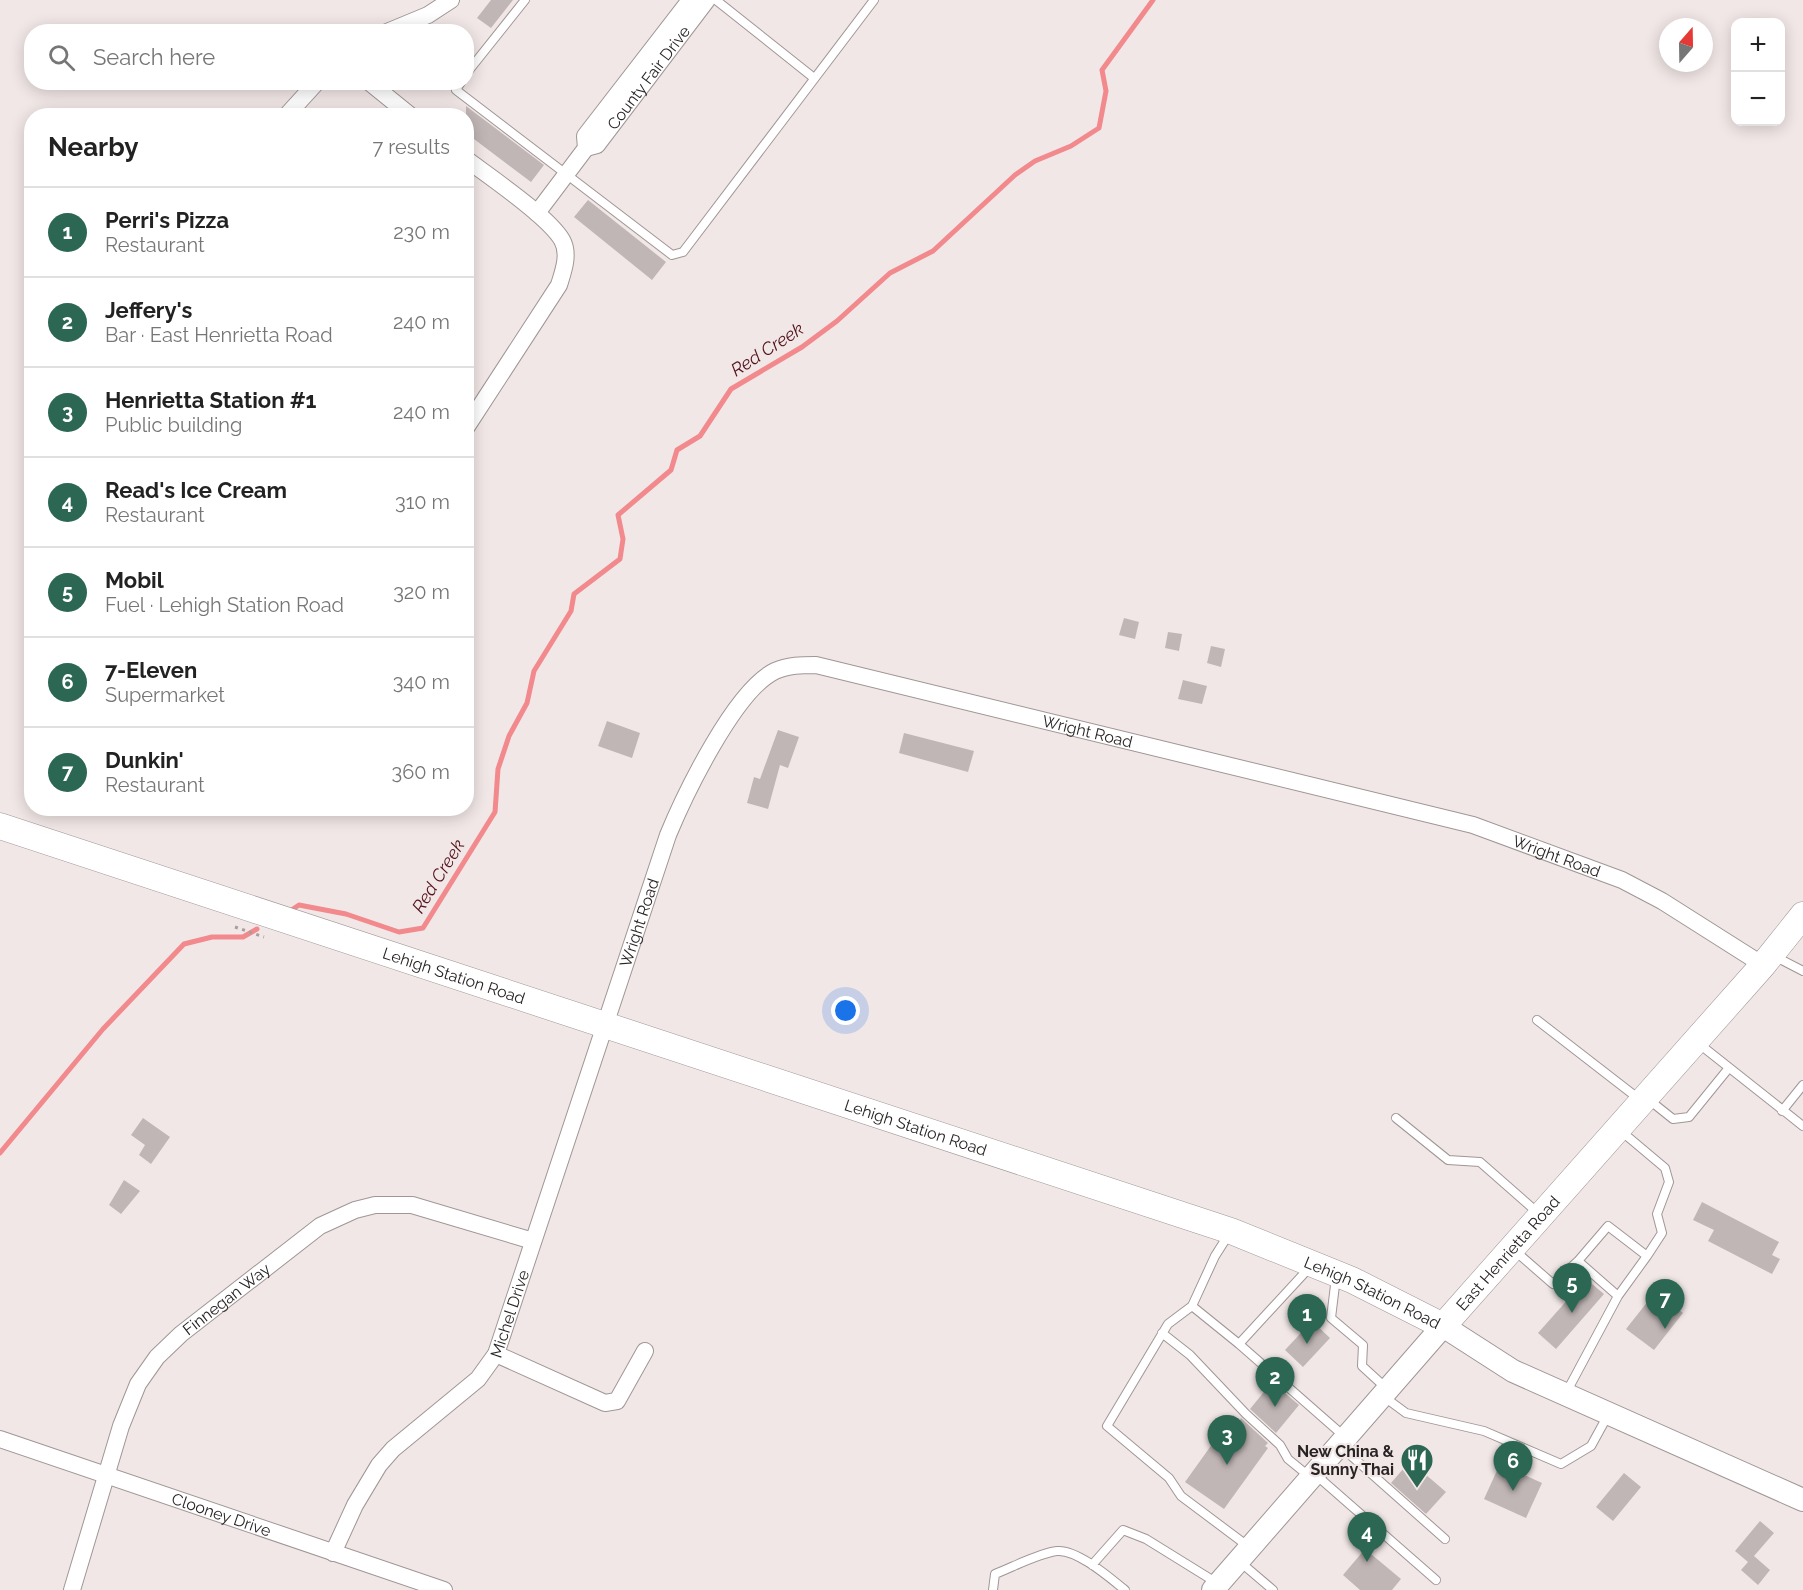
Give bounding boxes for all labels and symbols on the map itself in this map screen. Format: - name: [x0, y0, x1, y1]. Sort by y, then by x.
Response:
- north arrow: [1659, 18, 1713, 72]
- street label: County Fair Drive: [603, 22, 694, 133]
- water label: Red Creek: [727, 318, 808, 380]
- street label: Wright Road: [1041, 711, 1135, 751]
- street label: Wright Road: [1510, 831, 1603, 881]
- water label: Red Creek: [407, 835, 469, 917]
- street label: Wright Road: [615, 876, 662, 969]
- street label: Lehigh Station Road: [381, 943, 528, 1008]
- your location: [831, 996, 860, 1025]
- street label: Lehigh Station Road: [842, 1095, 989, 1160]
- street label: East Henrietta Road: [1452, 1192, 1563, 1314]
- street label: Lehigh Station Road: [1301, 1252, 1444, 1333]
- street label: Finnegan Way: [179, 1259, 274, 1339]
- pin: 5: [1552, 1264, 1592, 1313]
- street label: Michel Drive: [486, 1267, 533, 1360]
- pin: 7: [1646, 1280, 1684, 1329]
- pin: 1: [1288, 1294, 1326, 1344]
- pin: 2: [1256, 1358, 1294, 1407]
- pin: 3: [1208, 1416, 1246, 1465]
- place label: New China & Sunny Thai: [1297, 1442, 1395, 1479]
- restaurant icon: New China & Sunny Thai: [1399, 1442, 1435, 1489]
- pin: 6: [1494, 1442, 1532, 1491]
- street label: Clooney Drive: [169, 1489, 274, 1540]
- pin: 4: [1348, 1512, 1386, 1562]

